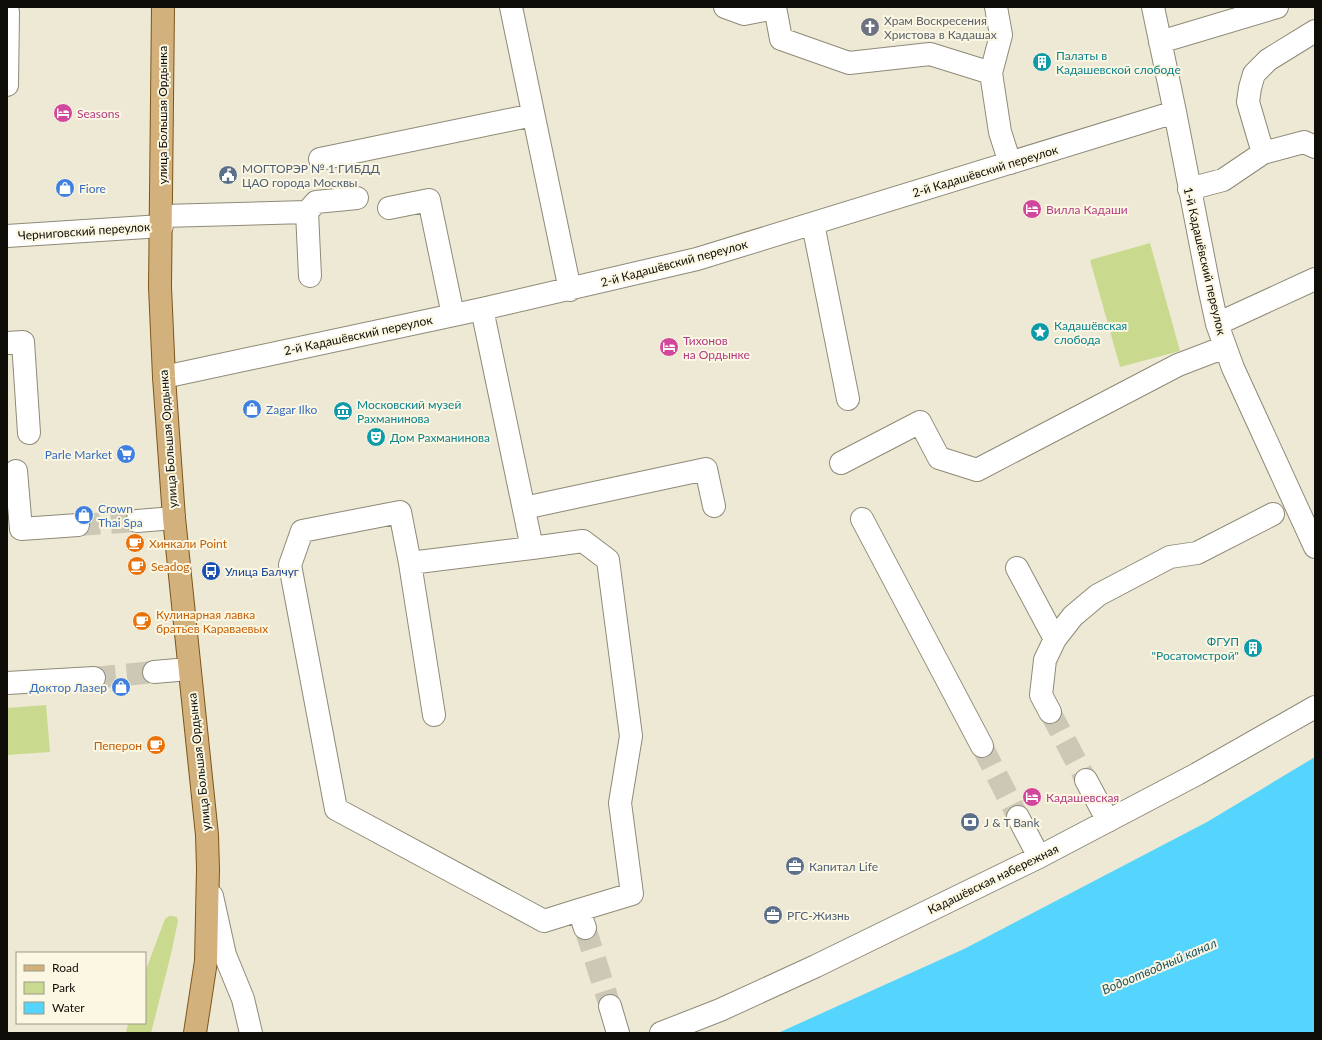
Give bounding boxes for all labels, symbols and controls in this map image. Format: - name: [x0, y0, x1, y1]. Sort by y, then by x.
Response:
- place label: Храм Воскресения Христова в Кадашах: [884, 13, 997, 42]
- church icon: Храм Воскресения Христова в Кадашах: [859, 16, 881, 38]
- street label: улица Большая Ордынка: [155, 46, 170, 184]
- place label: Палаты в Кадашевской слободе: [1056, 48, 1181, 77]
- building icon: Палаты в Кадашевской слободе: [1031, 51, 1053, 73]
- hotel icon: Seasons: [52, 102, 74, 124]
- place label: Seasons: [77, 106, 120, 121]
- street label: 2-й Кадашёвский переулок: [910, 141, 1060, 200]
- place label: МОГТОРЭР № 1 ГИБДД ЦАО города Москвы: [242, 161, 381, 190]
- public building icon: МОГТОРЭР № 1 ГИБДД ЦАО города Москвы: [217, 164, 239, 186]
- shop icon: Fiore: [54, 177, 76, 199]
- place label: Fiore: [79, 181, 106, 196]
- street label: 1-й Кадашёвский переулок: [1181, 186, 1230, 337]
- hotel icon: Вилла Кадаши: [1021, 198, 1043, 220]
- place label: Вилла Кадаши: [1046, 202, 1128, 217]
- street label: Черниговский переулок: [17, 219, 151, 243]
- street label: 2-й Кадашёвский переулок: [599, 236, 750, 290]
- street label: 2-й Кадашёвский переулок: [282, 312, 434, 358]
- place label: Кадашёвская слобода: [1054, 318, 1127, 347]
- place icon: Кадашёвская слобода: [1029, 321, 1051, 343]
- place label: Тихонов на Ордынке: [683, 333, 750, 362]
- hotel icon: Тихонов на Ордынке: [658, 336, 680, 358]
- street label: улица Большая Ордынка: [156, 369, 180, 509]
- place label: Московский музей Рахманинова: [357, 397, 461, 426]
- shop icon: Zagar Ilko: [241, 398, 263, 420]
- museum icon: Московский музей Рахманинова: [332, 400, 354, 422]
- place label: Zagar Ilko: [266, 402, 317, 417]
- theatre icon: Дом Рахманинова: [365, 426, 387, 448]
- place label: Дом Рахманинова: [390, 430, 490, 445]
- supermarket icon: Parle Market: [115, 443, 137, 465]
- place label: Parle Market: [45, 447, 113, 462]
- place label: Crown Thai Spa: [98, 501, 143, 530]
- shop icon: Crown Thai Spa: [73, 504, 95, 526]
- cafe icon: Хинкали Point: [124, 532, 146, 554]
- place label: Хинкали Point: [149, 536, 228, 551]
- cafe icon: Seadog: [126, 555, 148, 577]
- place label: Seadog: [151, 559, 190, 574]
- bus stop icon: Улица Балчуг: [200, 560, 222, 582]
- place label: Улица Балчуг: [225, 564, 299, 579]
- place label: Кулинарная лавка братьев Караваевых: [156, 607, 268, 636]
- cafe icon: Кулинарная лавка братьев Караваевых: [131, 610, 153, 632]
- place label: ФГУП "Росатомстрой": [1152, 634, 1239, 663]
- building icon: ФГУП "Росатомстрой": [1242, 637, 1264, 659]
- shop icon: Доктор Лазер: [110, 676, 132, 698]
- place label: Доктор Лазер: [30, 680, 107, 695]
- street label: улица Большая Ордынка: [184, 692, 214, 832]
- cafe icon: Пеперон: [145, 734, 167, 756]
- place label: Пеперон: [94, 738, 142, 753]
- hotel icon: Кадашевская: [1021, 786, 1043, 808]
- place label: Кадашевская: [1046, 790, 1119, 805]
- bank icon: J & T Bank: [959, 811, 981, 833]
- place label: J & T Bank: [984, 815, 1041, 830]
- street label: Кадашёвская набережная: [925, 841, 1061, 917]
- office icon: Капитал Life: [784, 855, 806, 877]
- place label: Капитал Life: [809, 859, 878, 874]
- office icon: РГС-Жизнь: [762, 904, 784, 926]
- place label: РГС-Жизнь: [787, 908, 850, 923]
- water label: Водоотводный канал: [1099, 935, 1219, 997]
- legend: [16, 952, 146, 1024]
- text: Road: [52, 960, 79, 975]
- text: Park: [52, 980, 76, 995]
- text: Water: [52, 1000, 85, 1015]

